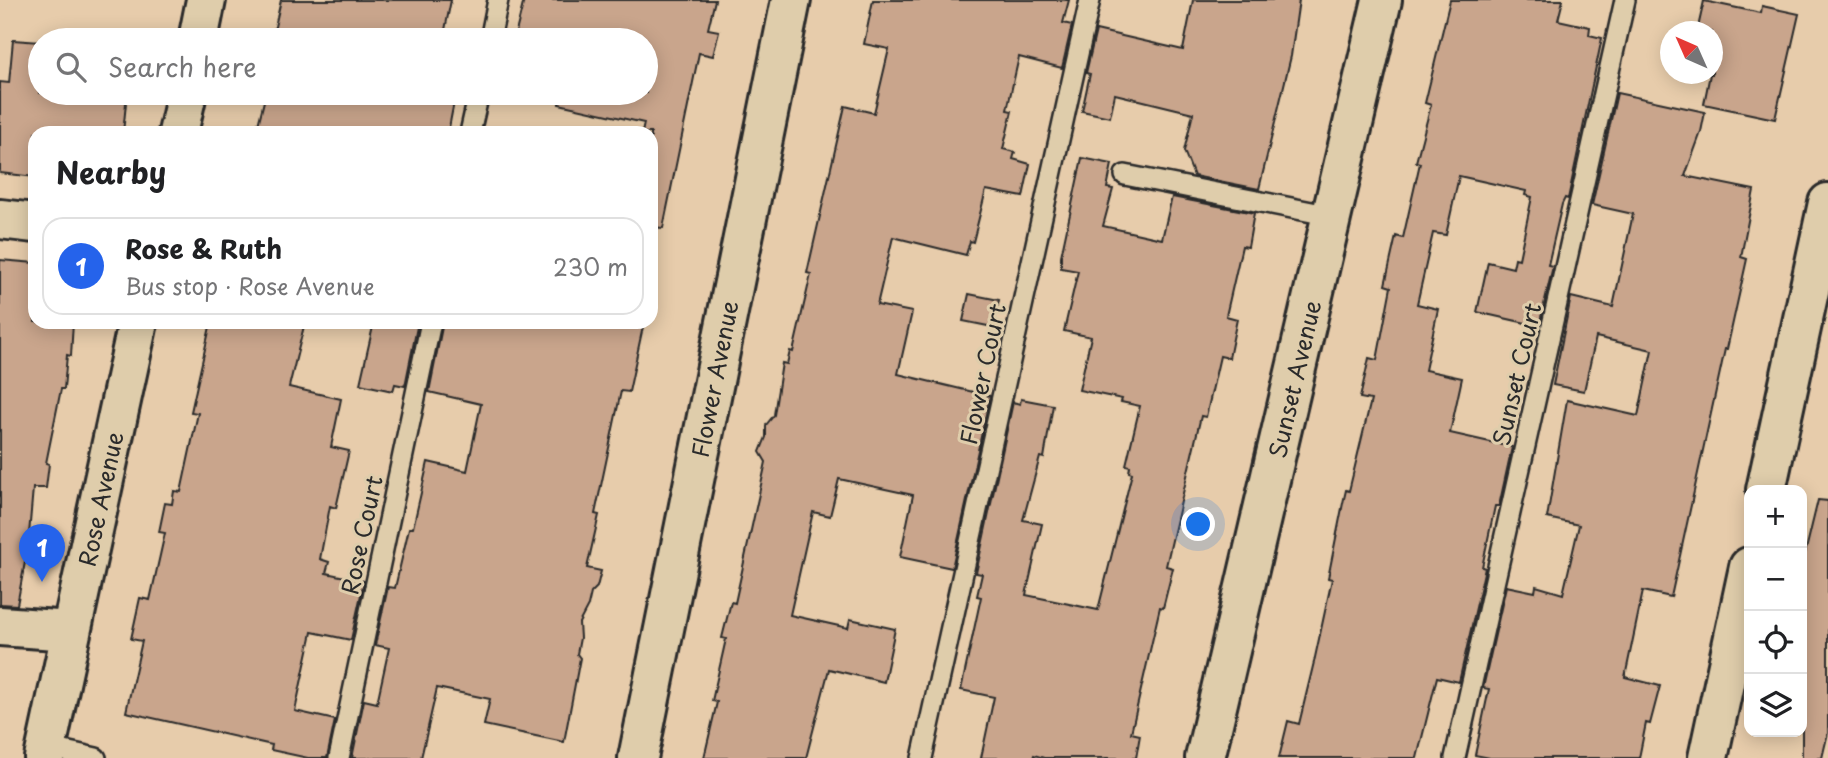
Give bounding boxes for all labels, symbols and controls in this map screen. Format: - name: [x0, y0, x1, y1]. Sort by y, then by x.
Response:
- north arrow: [1660, 21, 1723, 84]
- search box: [28, 28, 658, 105]
- text: Search here: [108, 47, 257, 86]
- icon: search: [52, 48, 90, 86]
- text: Nearby: [56, 149, 166, 194]
- text: Rose & Ruth: [125, 229, 282, 268]
- text: 1: [76, 249, 87, 284]
- text: 230 m: [553, 249, 628, 284]
- text: Bus stop · Rose Avenue: [125, 268, 375, 303]
- street label: Sunset Avenue: [1259, 297, 1329, 461]
- street label: Flower Avenue: [682, 298, 746, 460]
- street label: Sunset Court: [1483, 299, 1549, 449]
- street label: Flower Court: [950, 300, 1014, 448]
- street label: Rose Avenue: [69, 428, 131, 570]
- street label: Rose Court: [331, 472, 391, 598]
- map controls: [1744, 485, 1807, 737]
- button: +: [1744, 485, 1807, 548]
- your location: [1181, 507, 1215, 541]
- pin: 1: [19, 524, 65, 582]
- button: −: [1744, 548, 1807, 611]
- button: locate: [1744, 611, 1807, 674]
- button: layers: [1744, 674, 1807, 737]

